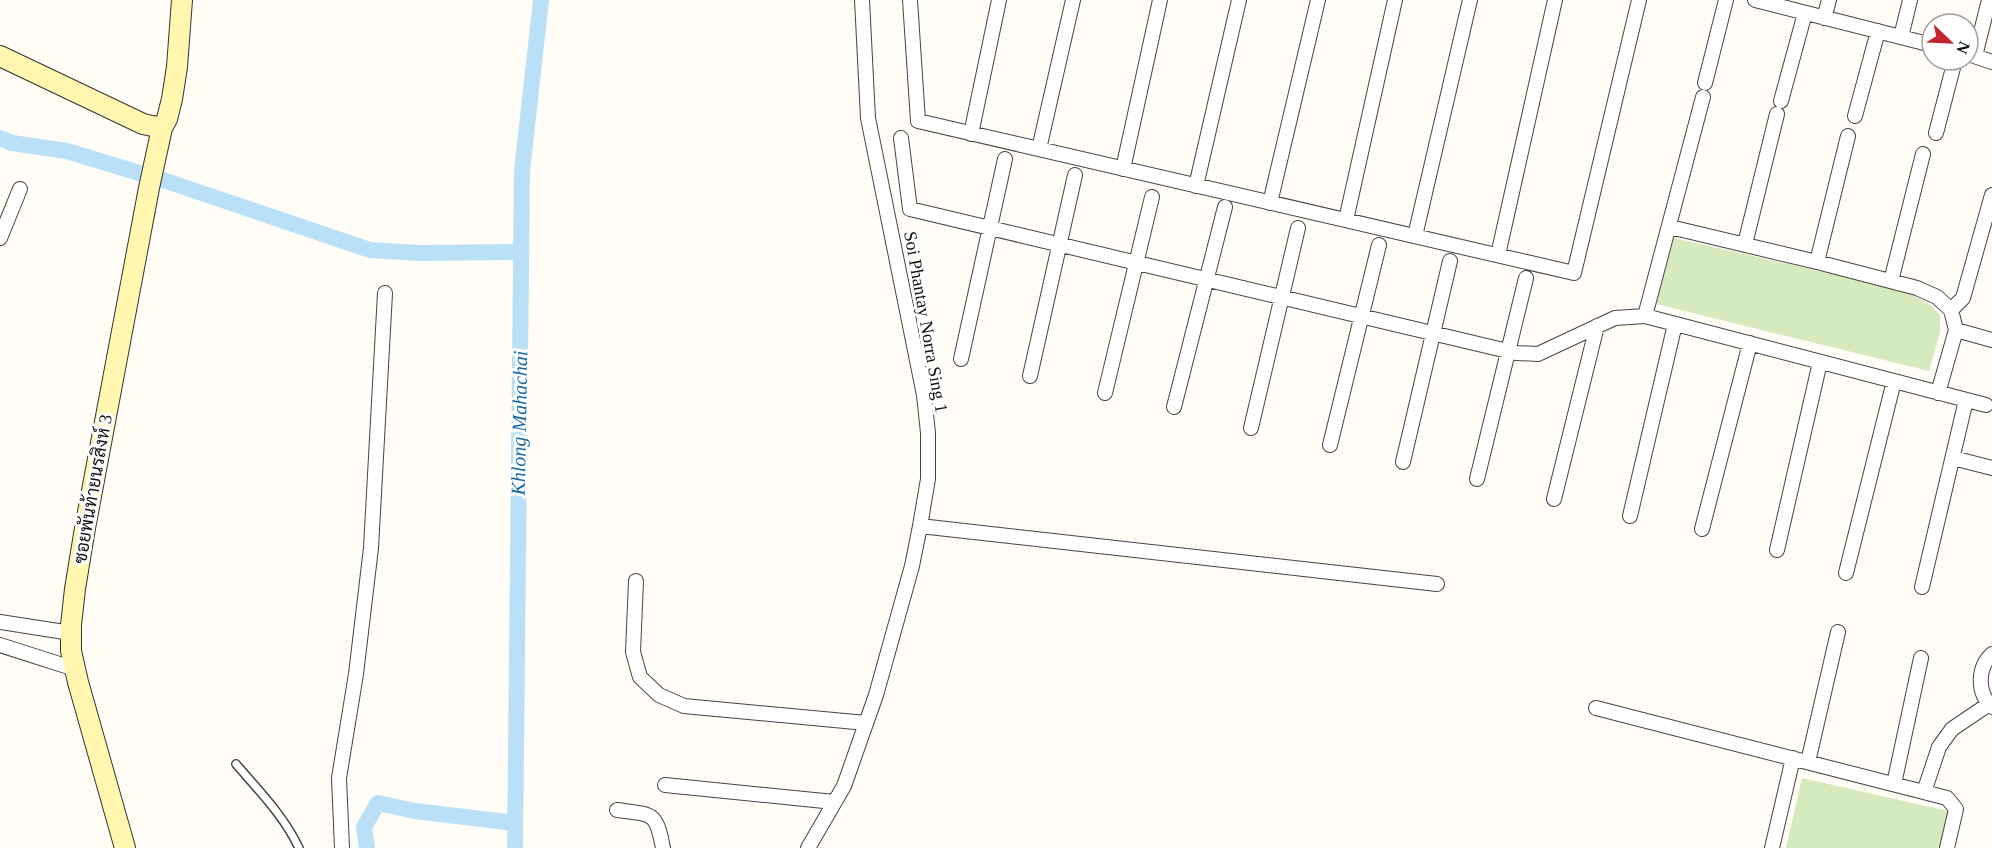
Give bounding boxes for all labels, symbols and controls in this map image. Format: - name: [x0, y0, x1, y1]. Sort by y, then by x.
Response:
- north arrow: [1920, 12, 1980, 72]
- text: N: [1953, 39, 1973, 57]
- street label: Soi Phantay Norra Sing 1: [900, 230, 952, 414]
- water label: Khlong Mahachai: [507, 350, 532, 497]
- street label: ซอยพันท้ายนรสิงห์ 3: [67, 412, 116, 565]

